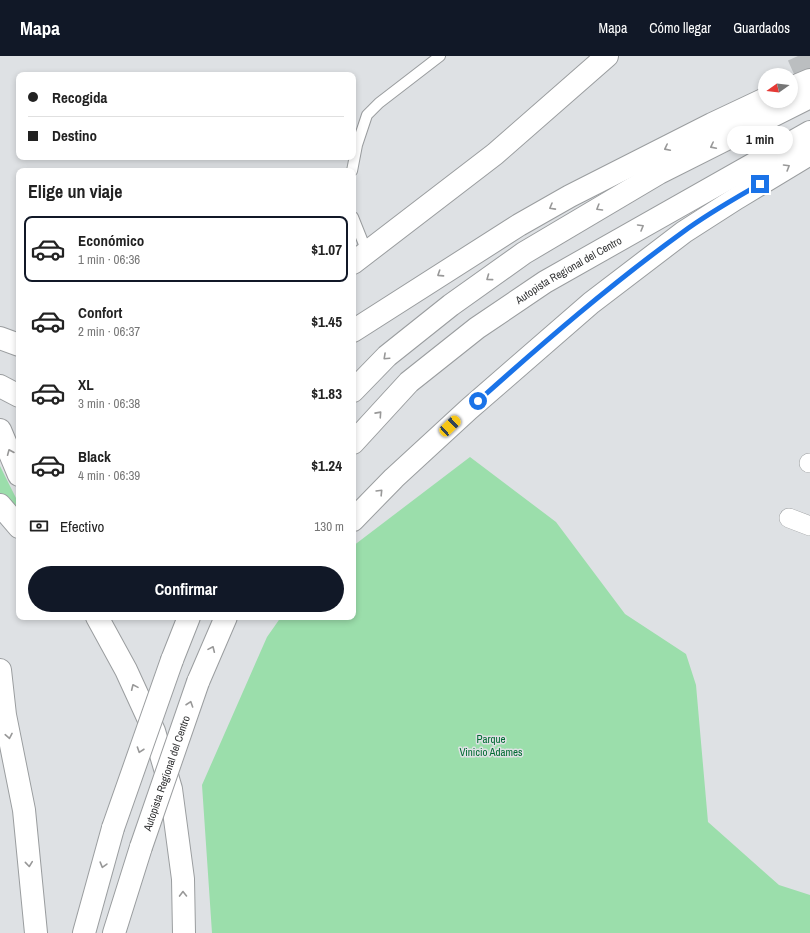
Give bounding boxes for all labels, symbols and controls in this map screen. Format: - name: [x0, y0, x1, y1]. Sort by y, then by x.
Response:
- text: Mapa: [20, 15, 60, 41]
- text: Mapa: [599, 19, 627, 37]
- text: Cómo llegar: [649, 19, 711, 37]
- text: Guardados: [733, 19, 790, 37]
- north arrow: [758, 68, 798, 108]
- map controls: [758, 68, 798, 108]
- text: Recogida: [52, 87, 107, 108]
- text: Destino: [52, 125, 97, 146]
- callout: 1 min: [727, 126, 793, 154]
- text: 1 min: [746, 131, 774, 148]
- one-way arrow: [709, 141, 717, 149]
- one-way arrow: [664, 143, 671, 150]
- one-way arrow: [783, 165, 790, 172]
- route end: [751, 175, 769, 193]
- text: Elige un viaje: [28, 179, 122, 204]
- one-way arrow: [548, 202, 556, 209]
- one-way arrow: [596, 204, 603, 211]
- one-way arrow: [637, 224, 644, 231]
- text: Económico: [78, 230, 144, 251]
- icon: car: [30, 231, 66, 267]
- street label: Autopista Regional del Centro: [512, 233, 624, 308]
- text: $1.07: [311, 239, 342, 260]
- text: 1 min · 06:36: [78, 251, 140, 268]
- one-way arrow: [438, 269, 445, 276]
- one-way arrow: [486, 273, 493, 281]
- text: Confort: [78, 302, 122, 323]
- icon: car: [30, 303, 66, 339]
- text: $1.45: [311, 311, 342, 332]
- text: 2 min · 06:37: [78, 323, 140, 340]
- one-way arrow: [383, 353, 391, 360]
- text: XL: [78, 374, 94, 395]
- icon: car: [30, 375, 66, 411]
- text: $1.83: [311, 383, 342, 404]
- route start: [469, 392, 487, 410]
- text: 3 min · 06:38: [78, 395, 140, 412]
- one-way arrow: [374, 412, 381, 419]
- car: [437, 413, 463, 439]
- text: Black: [78, 446, 111, 467]
- icon: car: [30, 447, 66, 483]
- one-way arrow: [6, 449, 14, 456]
- text: $1.24: [311, 455, 342, 476]
- text: 4 min · 06:39: [78, 467, 140, 484]
- one-way arrow: [376, 489, 383, 497]
- icon: cash: [28, 515, 50, 537]
- text: Efectivo: [60, 516, 104, 537]
- text: 130 m: [314, 518, 344, 535]
- button: Confirmar: [28, 566, 344, 612]
- one-way arrow: [207, 646, 215, 654]
- one-way arrow: [131, 684, 139, 691]
- one-way arrow: [186, 701, 194, 708]
- street label: Autopista Regional del Centro: [140, 714, 193, 834]
- park label: Parque Vinicio Adames: [459, 732, 523, 759]
- one-way arrow: [4, 733, 13, 739]
- one-way arrow: [137, 746, 145, 753]
- one-way arrow: [24, 861, 33, 867]
- one-way arrow: [99, 862, 108, 869]
- one-way arrow: [179, 891, 188, 897]

